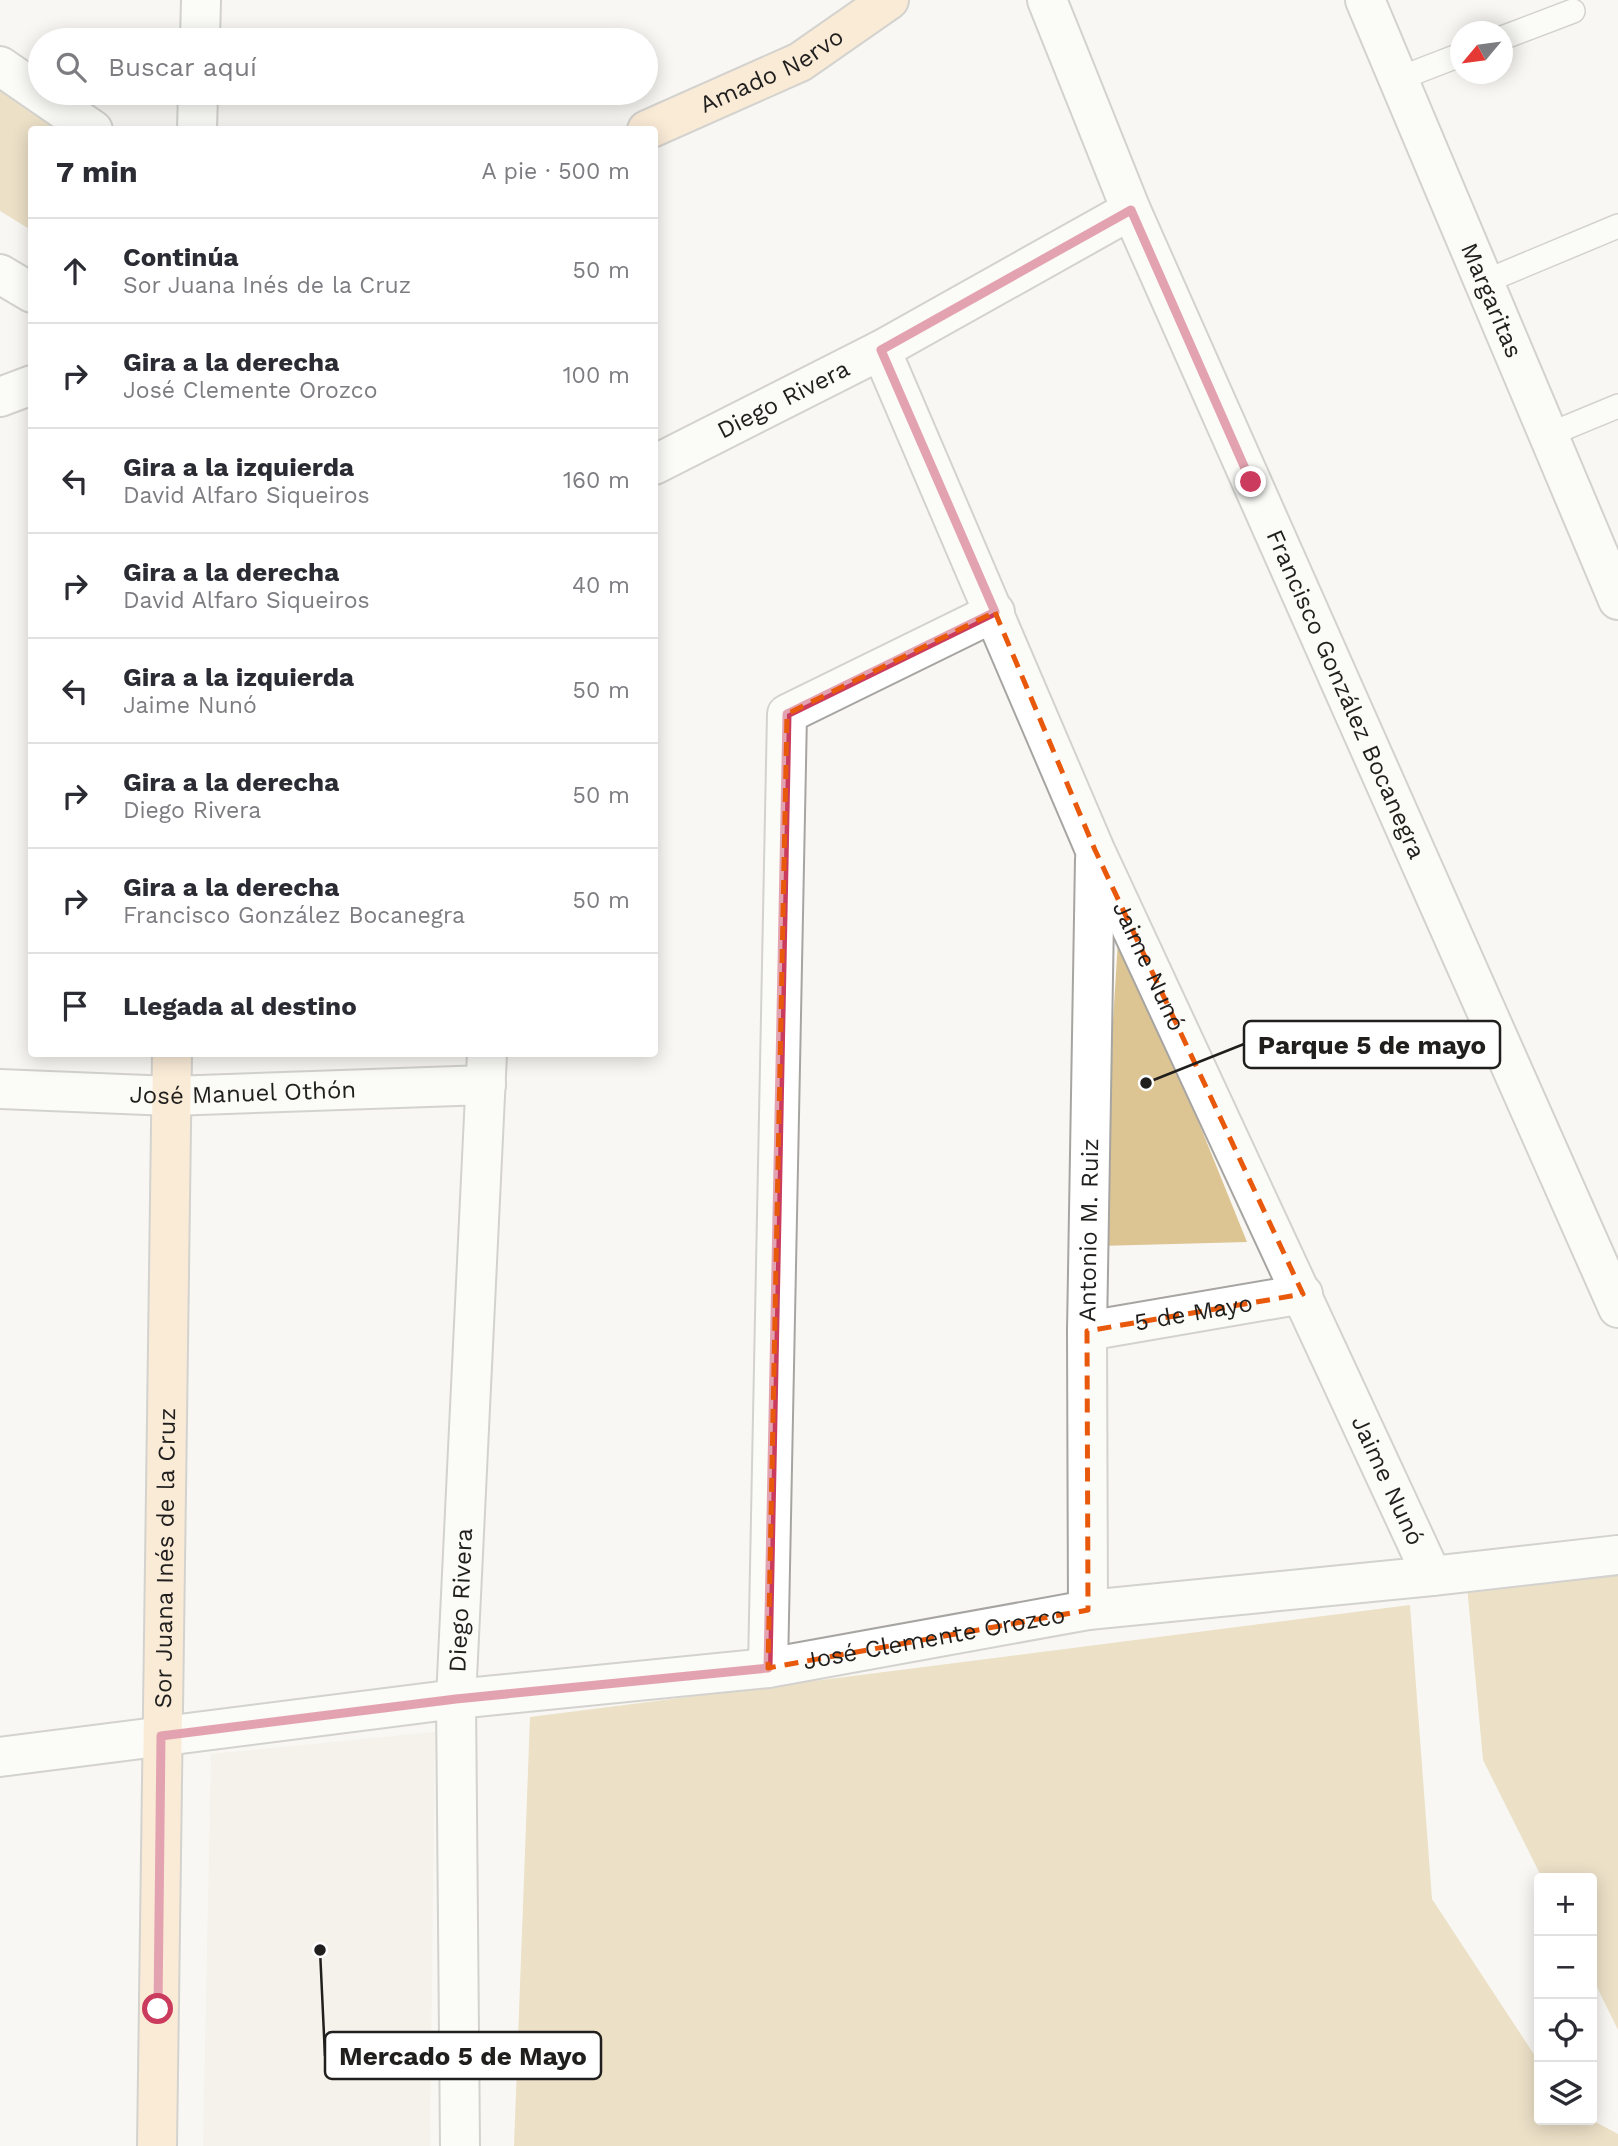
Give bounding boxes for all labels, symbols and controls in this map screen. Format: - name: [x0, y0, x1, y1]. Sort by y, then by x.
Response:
- north arrow: [1450, 21, 1513, 84]
- street label: Amado Nervo: [695, 22, 849, 119]
- search box: [28, 28, 658, 105]
- icon: search: [52, 48, 90, 86]
- text: Buscar aquí: [108, 52, 257, 82]
- text: 7 min: [56, 154, 138, 189]
- text: A pie · 500 m: [481, 158, 630, 185]
- street label: Margaritas: [1455, 239, 1528, 362]
- text: Continúa: [123, 242, 239, 272]
- icon: ahead: [56, 252, 94, 290]
- text: 50 m: [573, 257, 630, 284]
- text: Sor Juana Inés de la Cruz: [123, 272, 411, 299]
- text: Gira a la derecha: [123, 347, 339, 377]
- street label: Diego Rivera: [713, 354, 854, 445]
- icon: right: [56, 357, 94, 395]
- text: 100 m: [563, 362, 630, 389]
- text: José Clemente Orozco: [123, 377, 377, 404]
- text: Gira a la izquierda: [123, 452, 354, 482]
- icon: left: [56, 462, 94, 500]
- route end: [1235, 466, 1266, 497]
- text: 160 m: [563, 467, 630, 494]
- text: David Alfaro Siqueiros: [123, 482, 370, 509]
- street label: Francisco González Bocanegra: [1261, 525, 1431, 863]
- text: Gira a la derecha: [123, 557, 339, 587]
- icon: right: [56, 567, 94, 605]
- text: 40 m: [572, 572, 630, 599]
- text: David Alfaro Siqueiros: [123, 587, 370, 614]
- text: Gira a la izquierda: [123, 662, 354, 692]
- icon: left: [56, 672, 94, 710]
- text: 50 m: [573, 677, 630, 704]
- text: Jaime Nunó: [123, 692, 257, 719]
- text: Gira a la derecha: [123, 767, 339, 797]
- icon: right: [56, 777, 94, 815]
- text: 50 m: [573, 782, 630, 809]
- text: Diego Rivera: [123, 797, 261, 824]
- text: Gira a la derecha: [123, 872, 339, 902]
- icon: right: [56, 882, 94, 920]
- text: 50 m: [573, 887, 630, 914]
- street label: Jaime Nunó: [1107, 897, 1191, 1035]
- text: Francisco González Bocanegra: [123, 902, 465, 929]
- icon: arrive: [56, 987, 94, 1025]
- text: Llegada al destino: [123, 991, 357, 1021]
- callout: Parque 5 de mayo: [1244, 1021, 1500, 1068]
- text: Parque 5 de mayo: [1258, 1030, 1486, 1060]
- street label: José Manuel Othón: [129, 1076, 357, 1110]
- street label: Antonio M. Ruiz: [1073, 1138, 1104, 1322]
- street label: 5 de Mayo: [1132, 1289, 1255, 1337]
- street label: Sor Juana Inés de la Cruz: [149, 1408, 181, 1709]
- street label: Jaime Nunó: [1346, 1411, 1430, 1550]
- street label: Diego Rivera: [443, 1527, 478, 1673]
- street label: José Clemente Orozco: [801, 1600, 1067, 1675]
- map controls: [1534, 1873, 1597, 2125]
- button: +: [1534, 1873, 1597, 1936]
- button: −: [1534, 1936, 1597, 1999]
- route start: [142, 1993, 173, 2024]
- button: locate: [1534, 1999, 1597, 2062]
- callout: Mercado 5 de Mayo: [325, 2032, 601, 2079]
- text: Mercado 5 de Mayo: [339, 2041, 587, 2071]
- button: layers: [1534, 2062, 1597, 2125]

